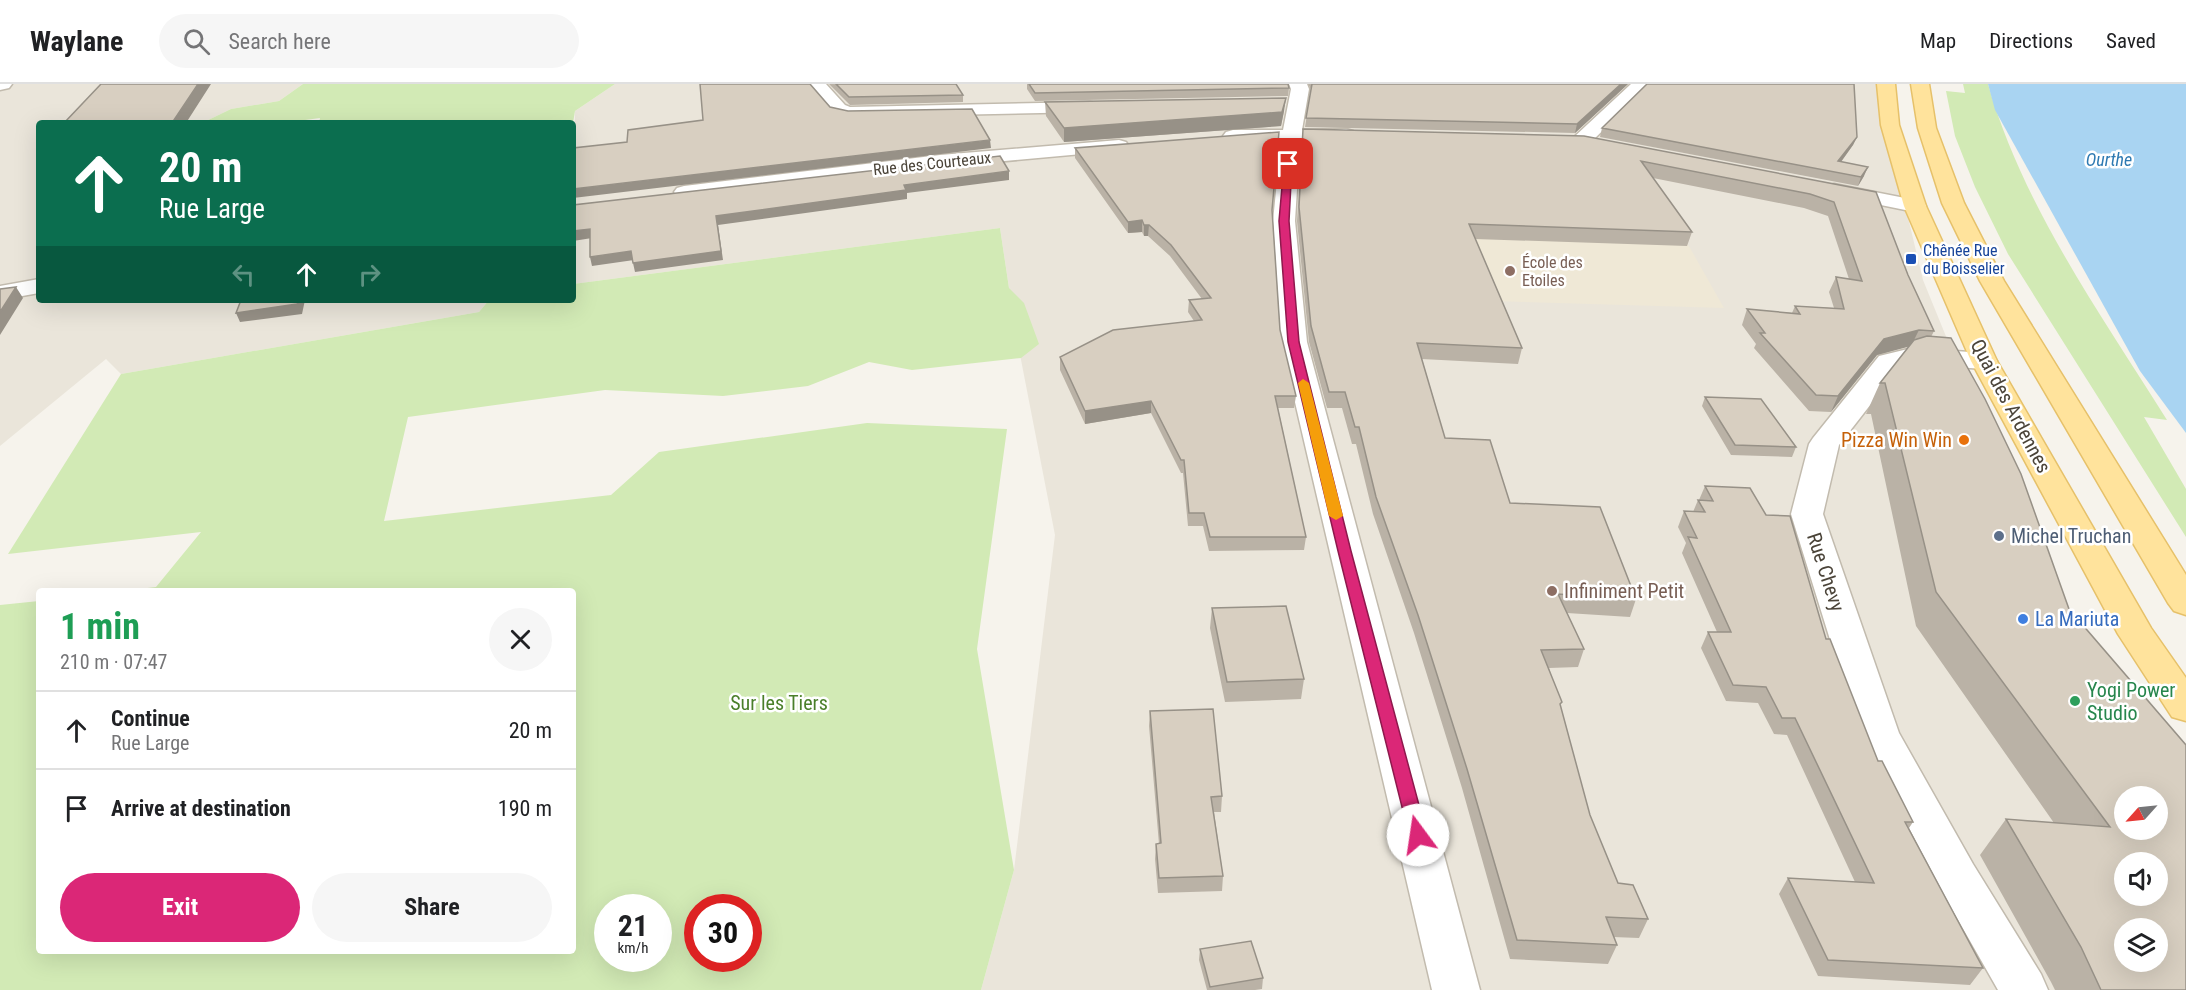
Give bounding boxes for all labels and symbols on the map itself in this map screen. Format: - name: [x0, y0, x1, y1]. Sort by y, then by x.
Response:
- pin: [1262, 138, 1313, 189]
- street label: Rue des Courteaux: [872, 148, 992, 179]
- water label: Ourthe: [2086, 149, 2132, 170]
- place label: Chênée Rue du Boisselier: [1923, 241, 2005, 278]
- marker: Chênée Rue du Boisselier: [1904, 252, 1918, 266]
- place label: École des Etoiles: [1522, 253, 1583, 290]
- marker: École des Etoiles: [1503, 264, 1517, 278]
- street label: Quai des Ardennes: [1966, 335, 2056, 477]
- place label: Pizza Win Win: [1841, 428, 1952, 452]
- marker: Pizza Win Win: [1957, 433, 1971, 447]
- place label: Michel Truchan: [2011, 524, 2131, 548]
- marker: Michel Truchan: [1992, 529, 2006, 543]
- street label: Rue Chevy: [1802, 530, 1850, 614]
- place label: Infiniment Petit: [1564, 579, 1684, 603]
- marker: Infiniment Petit: [1545, 584, 1559, 598]
- place label: La Mariuta: [2035, 607, 2119, 631]
- marker: La Mariuta: [2016, 612, 2030, 626]
- place label: Yogi Power Studio: [2087, 678, 2175, 725]
- park label: Sur les Tiers: [730, 691, 828, 715]
- marker: Yogi Power Studio: [2068, 694, 2082, 708]
- north arrow: [2114, 786, 2168, 840]
- position arrow: [1386, 803, 1450, 867]
- speed limit sign: 30: [684, 894, 762, 972]

